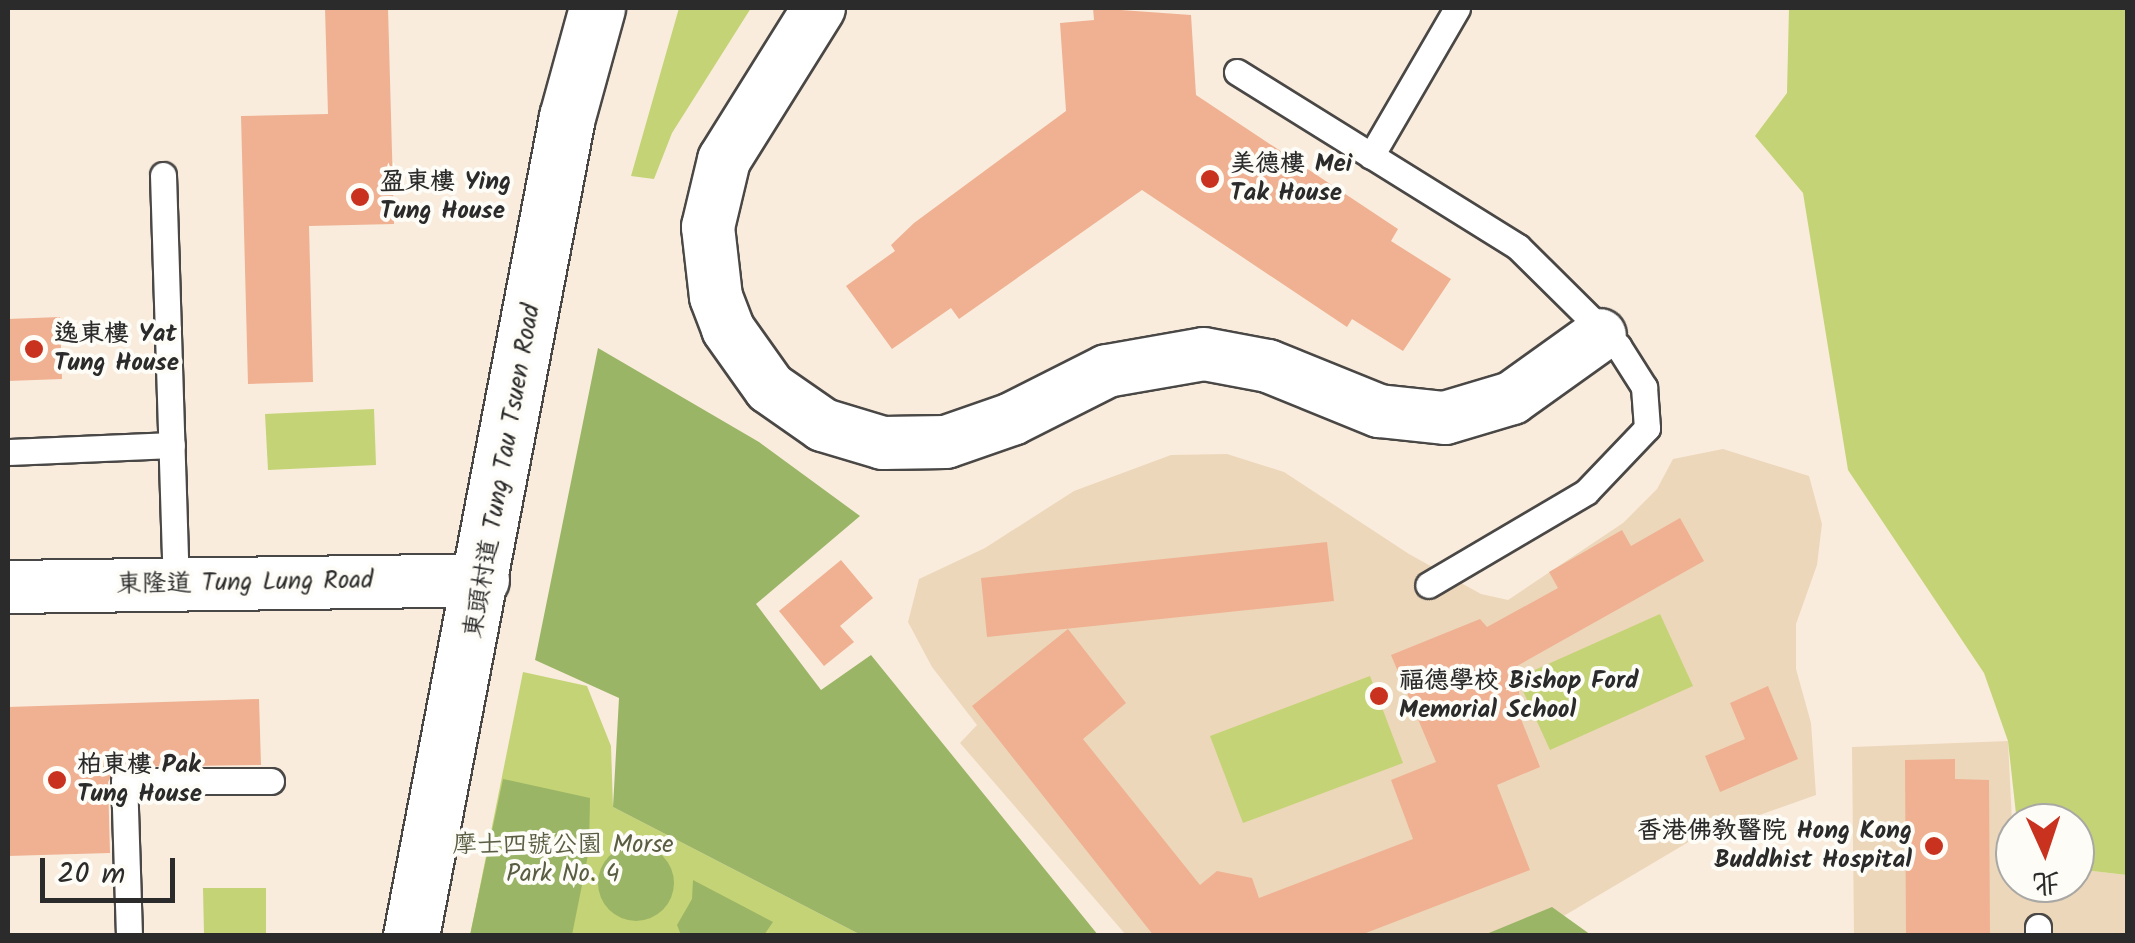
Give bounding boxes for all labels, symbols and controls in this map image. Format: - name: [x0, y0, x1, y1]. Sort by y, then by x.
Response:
- place label: 美德樓 Mei Tak House: [1230, 150, 1352, 209]
- place label: 盈東樓 Ying Tung House: [380, 168, 511, 227]
- marker: 美德樓 Mei Tak House: [1199, 168, 1221, 190]
- marker: 盈東樓 Ying Tung House: [349, 186, 371, 208]
- street label: 東頭村道 Tung Tau Tsuen Road: [459, 302, 547, 640]
- place label: 逸東樓 Yat Tung House: [54, 320, 179, 379]
- marker: 逸東樓 Yat Tung House: [23, 338, 45, 360]
- street label: 東隆道 Tung Lung Road: [116, 566, 374, 600]
- place label: 福德學校 Bishop Ford Memorial School: [1399, 667, 1638, 726]
- marker: 福德學校 Bishop Ford Memorial School: [1368, 685, 1390, 707]
- place label: 柏東樓 Pak Tung House: [77, 751, 202, 810]
- marker: 柏東樓 Pak Tung House: [46, 769, 68, 791]
- north arrow: [1995, 803, 2095, 903]
- place label: 香港佛教醫院 Hong Kong Buddhist Hospital: [1637, 817, 1912, 876]
- park label: 摩士四號公園 Morse Park No. 4: [452, 831, 674, 890]
- marker: 香港佛教醫院 Hong Kong Buddhist Hospital: [1921, 833, 1947, 859]
- scale bar: [45, 838, 180, 900]
- text: 20 m: [57, 851, 125, 899]
- text: 北: [2031, 858, 2062, 905]

